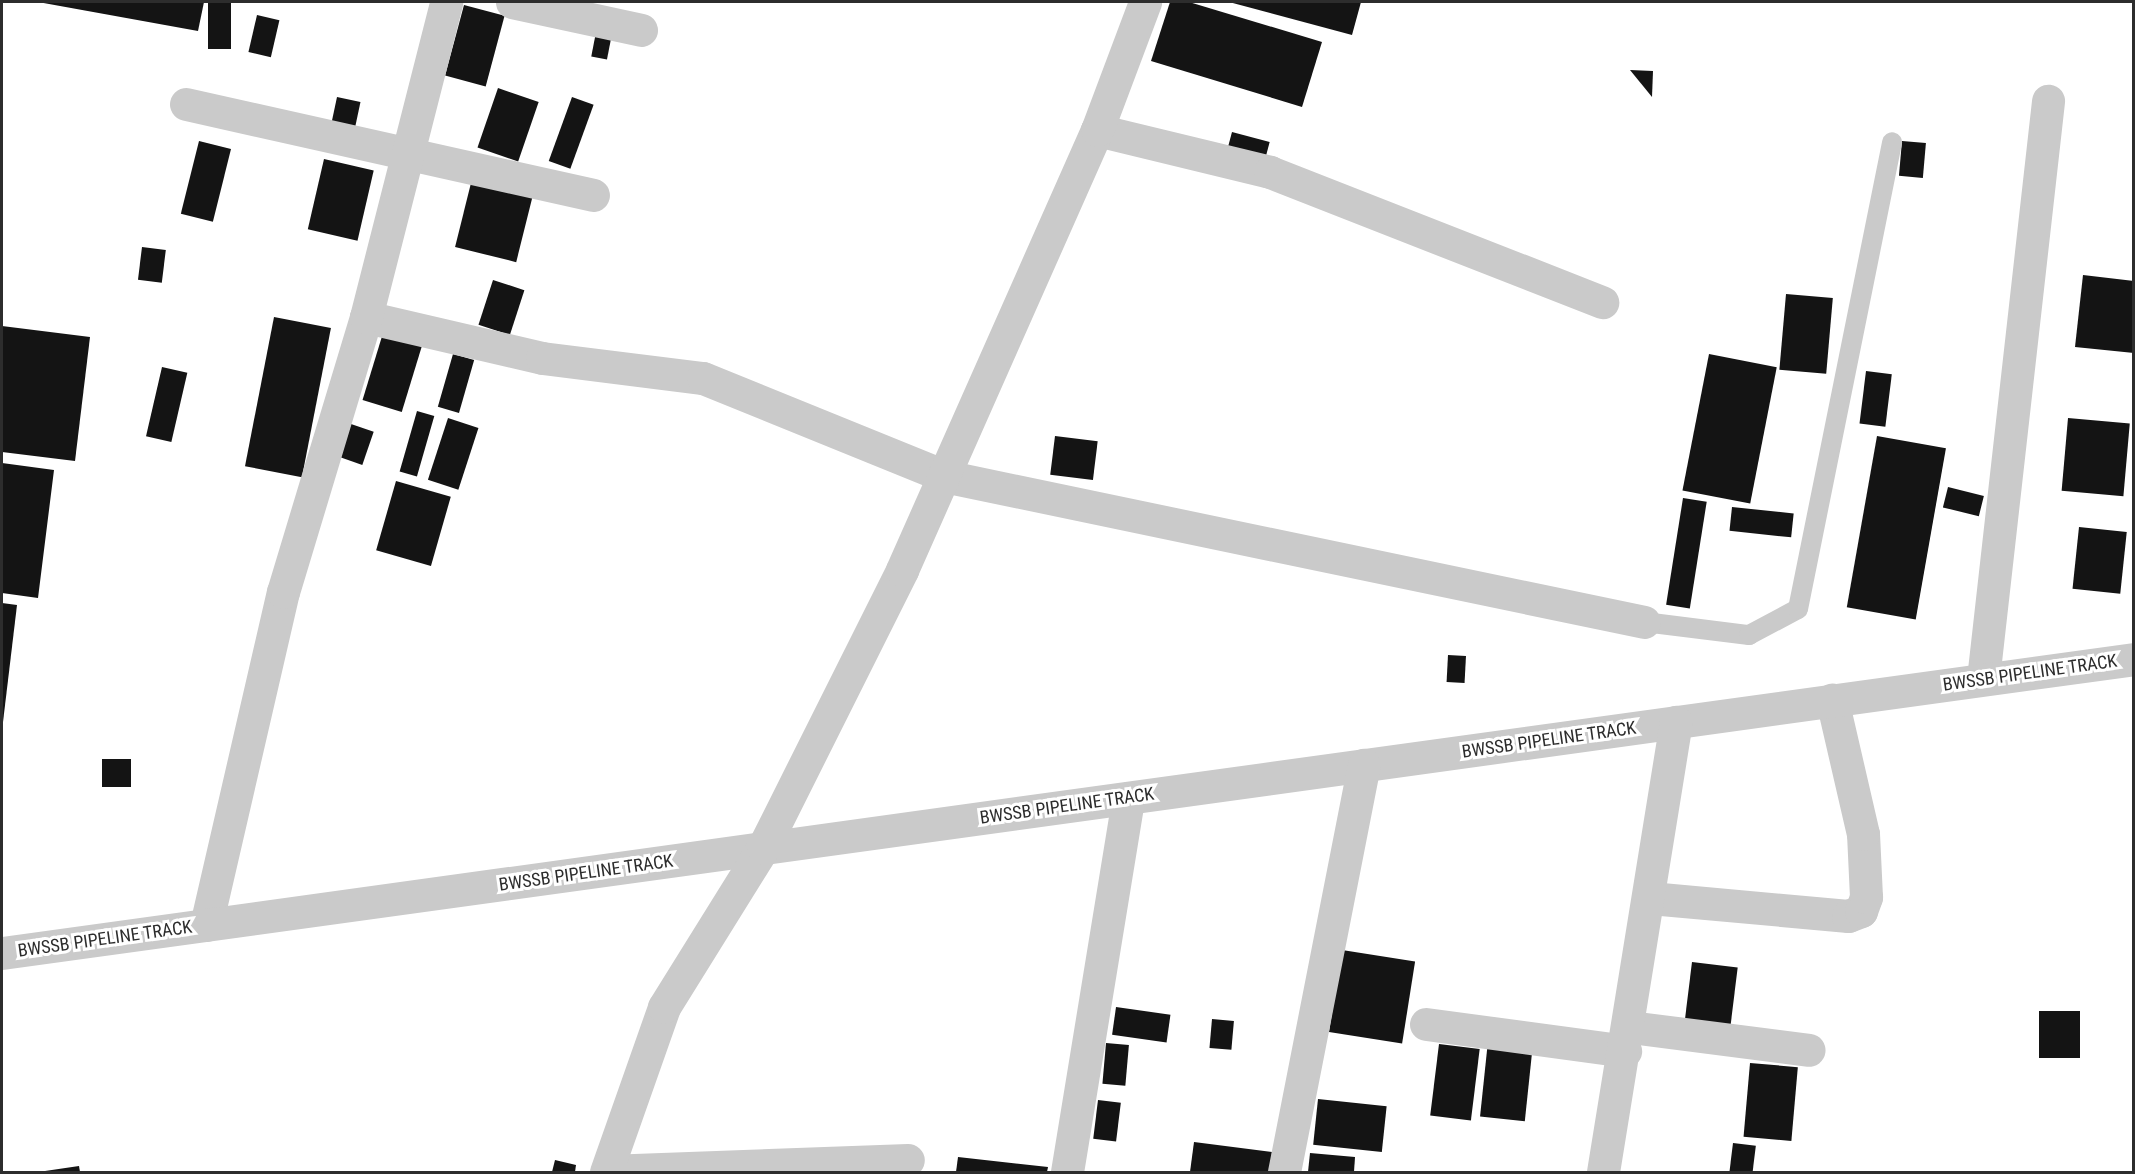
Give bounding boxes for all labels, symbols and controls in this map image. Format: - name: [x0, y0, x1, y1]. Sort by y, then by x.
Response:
- street label: BWSSB PIPELINE TRACK: [1941, 650, 2119, 696]
- street label: BWSSB PIPELINE TRACK: [1460, 717, 1638, 763]
- street label: BWSSB PIPELINE TRACK: [978, 783, 1156, 829]
- street label: BWSSB PIPELINE TRACK: [497, 850, 675, 896]
- street label: BWSSB PIPELINE TRACK: [16, 916, 194, 962]

